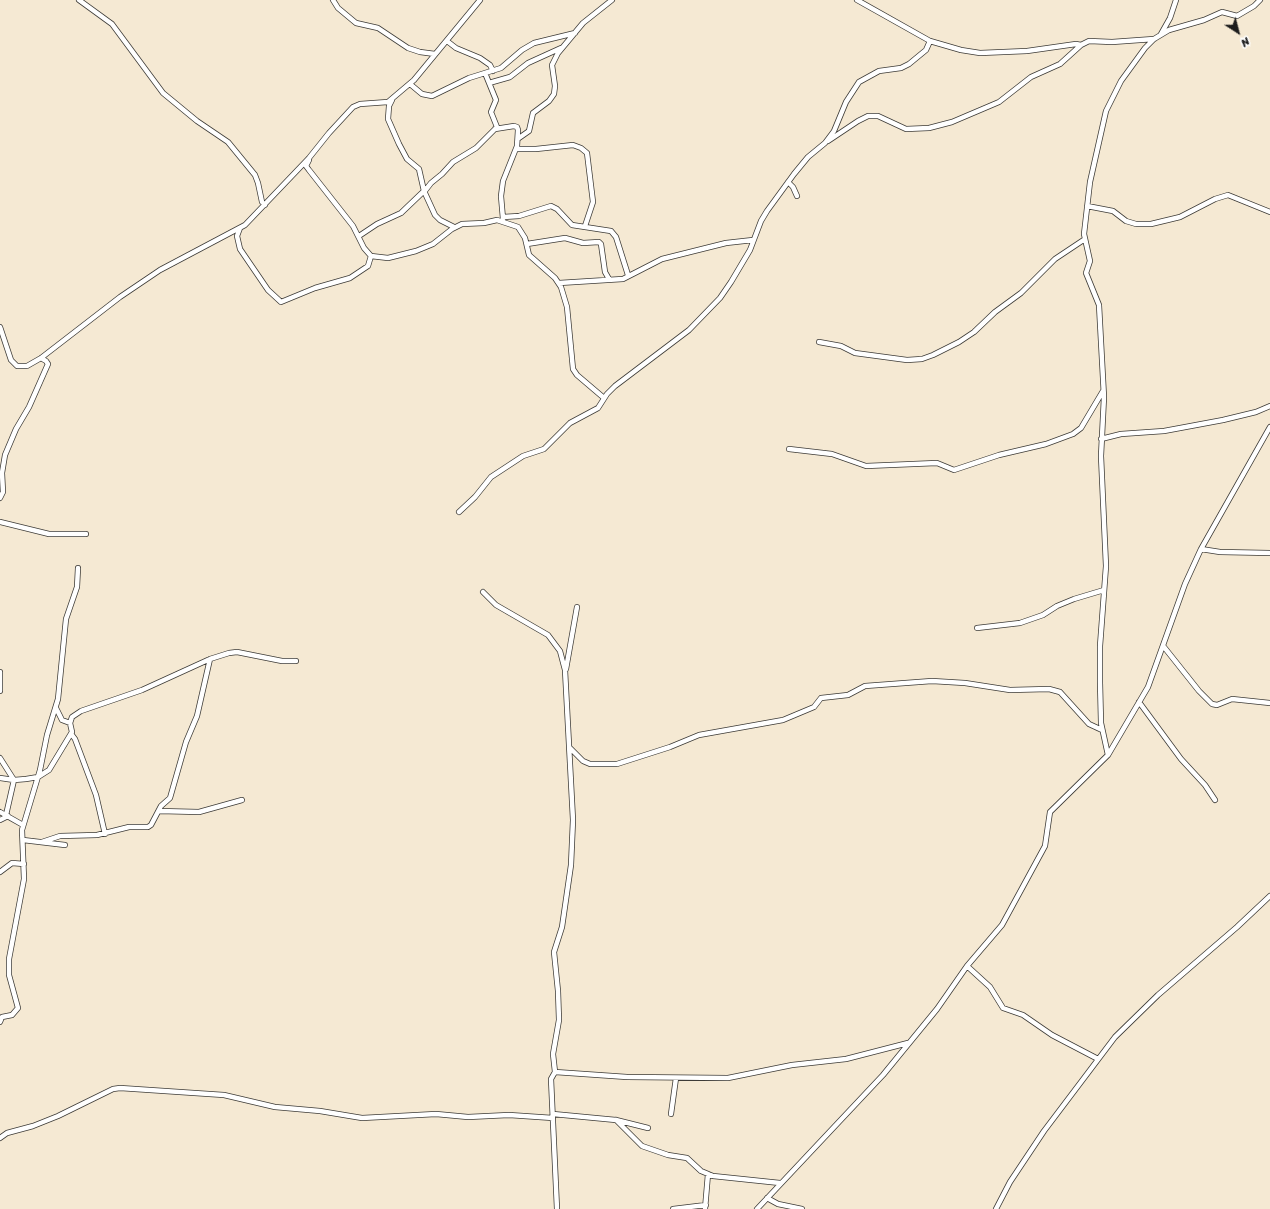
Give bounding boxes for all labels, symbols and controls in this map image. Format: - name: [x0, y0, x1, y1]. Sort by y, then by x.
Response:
- north arrow: [1218, 12, 1258, 52]
- text: N: [1237, 32, 1254, 52]

